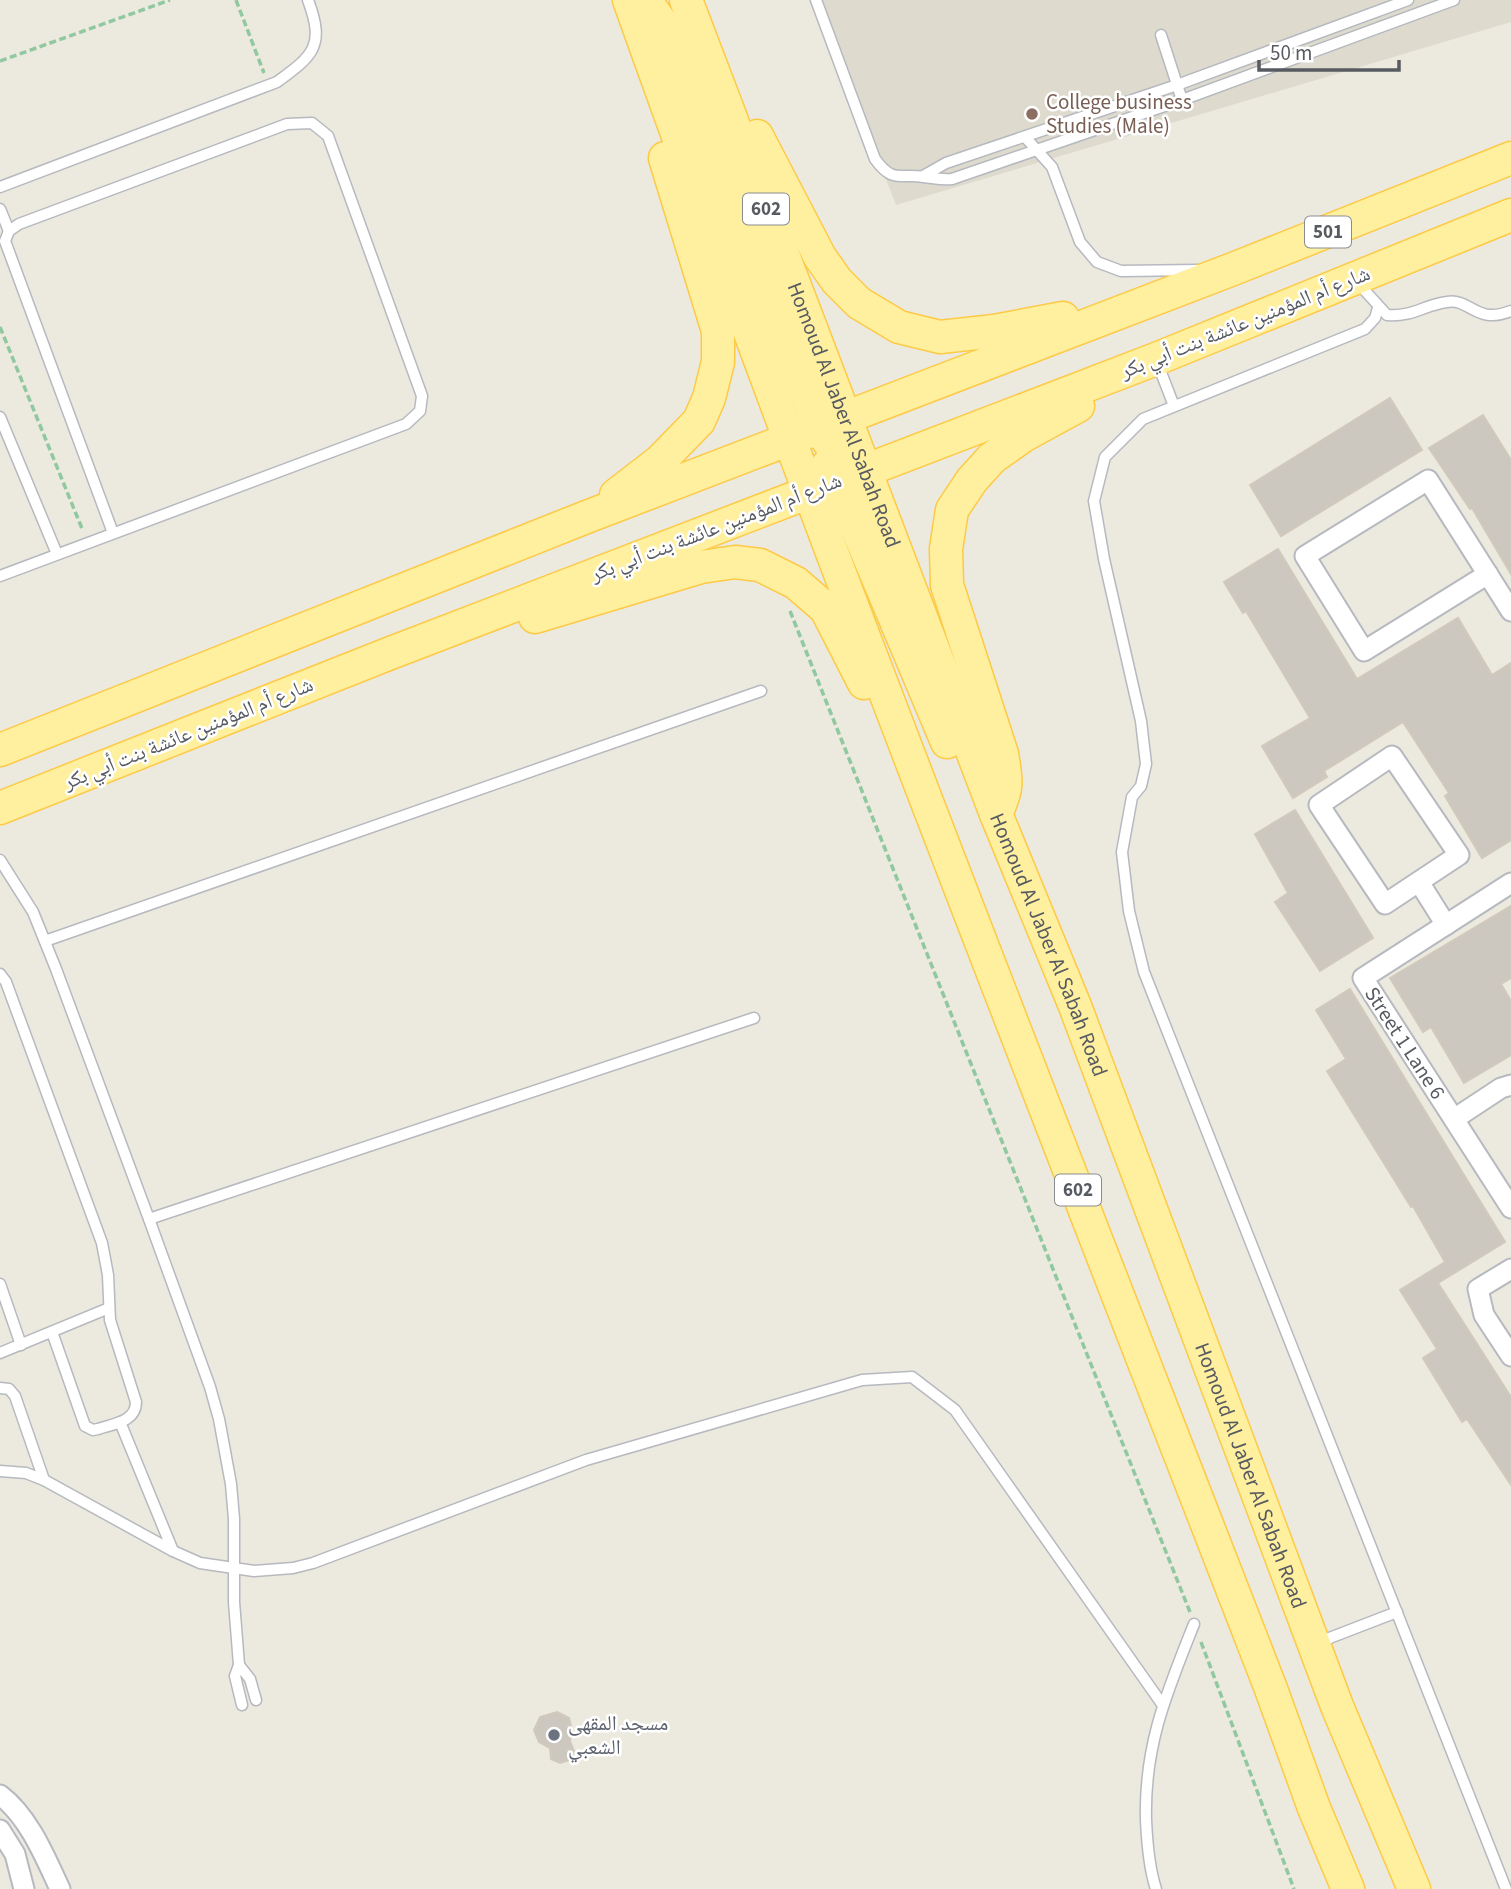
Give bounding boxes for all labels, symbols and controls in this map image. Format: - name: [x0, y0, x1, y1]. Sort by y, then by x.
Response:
- scale bar: [1259, 28, 1399, 72]
- text: 50 m: [1270, 38, 1312, 68]
- place label: College business Studies (Male): [1046, 87, 1192, 141]
- marker: College business Studies (Male): [1024, 106, 1040, 122]
- road number: 602: [743, 194, 789, 224]
- road number: 501: [1305, 216, 1351, 248]
- street label: شارع أم المؤمنين عائشة بنت أبي بكر: [1115, 258, 1375, 388]
- street label: Homoud Al Jaber Al Sabah Road: [780, 278, 908, 552]
- street label: شارع أم المؤمنين عائشة بنت أبي بكر: [585, 465, 847, 590]
- street label: شارع أم المؤمنين عائشة بنت أبي بكر: [58, 669, 318, 799]
- street label: Homoud Al Jaber Al Sabah Road: [982, 808, 1115, 1081]
- street label: Street 1 Lane 6: [1357, 981, 1453, 1105]
- road number: 602: [1055, 1174, 1101, 1206]
- street label: Homoud Al Jaber Al Sabah Road: [1187, 1338, 1314, 1613]
- place label: مسجد المقهى الشعبي: [568, 1708, 668, 1763]
- marker: مسجد المقهى الشعبي: [546, 1727, 562, 1743]

